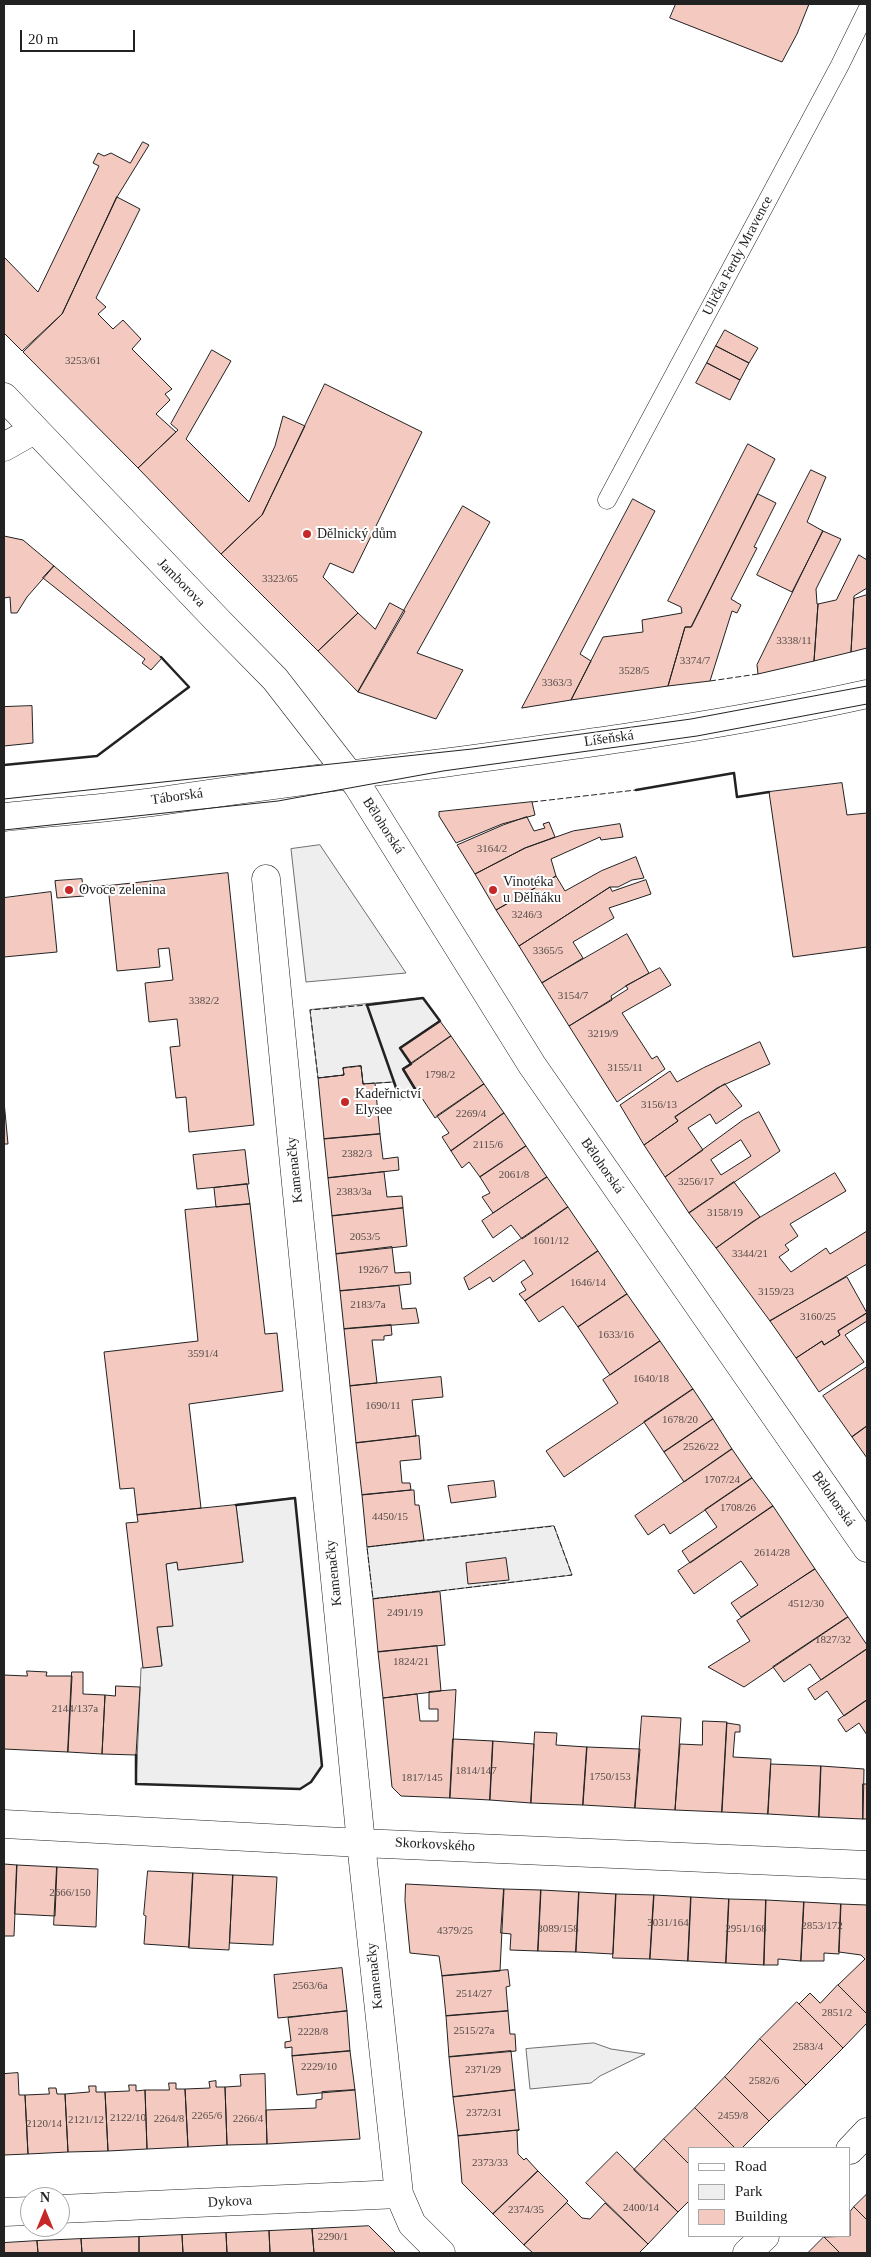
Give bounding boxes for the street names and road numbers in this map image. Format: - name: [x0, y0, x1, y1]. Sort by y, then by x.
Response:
- street label: Ulička Ferdy Mravence: [699, 193, 777, 319]
- street label: Jamborova: [154, 555, 208, 611]
- street label: Líšeňská: [583, 727, 635, 751]
- street label: Táborská: [150, 785, 204, 809]
- street label: Bělohorská: [359, 795, 407, 857]
- street label: Bělohorská: [577, 1135, 627, 1197]
- street label: Kamenačky: [283, 1136, 307, 1204]
- street label: Bělohorská: [808, 1468, 858, 1530]
- street label: Kamenačky: [322, 1539, 346, 1607]
- street label: Skorkovského: [395, 1835, 475, 1855]
- street label: Kamenačky: [363, 1942, 387, 2010]
- street label: Dykova: [207, 2192, 253, 2212]

